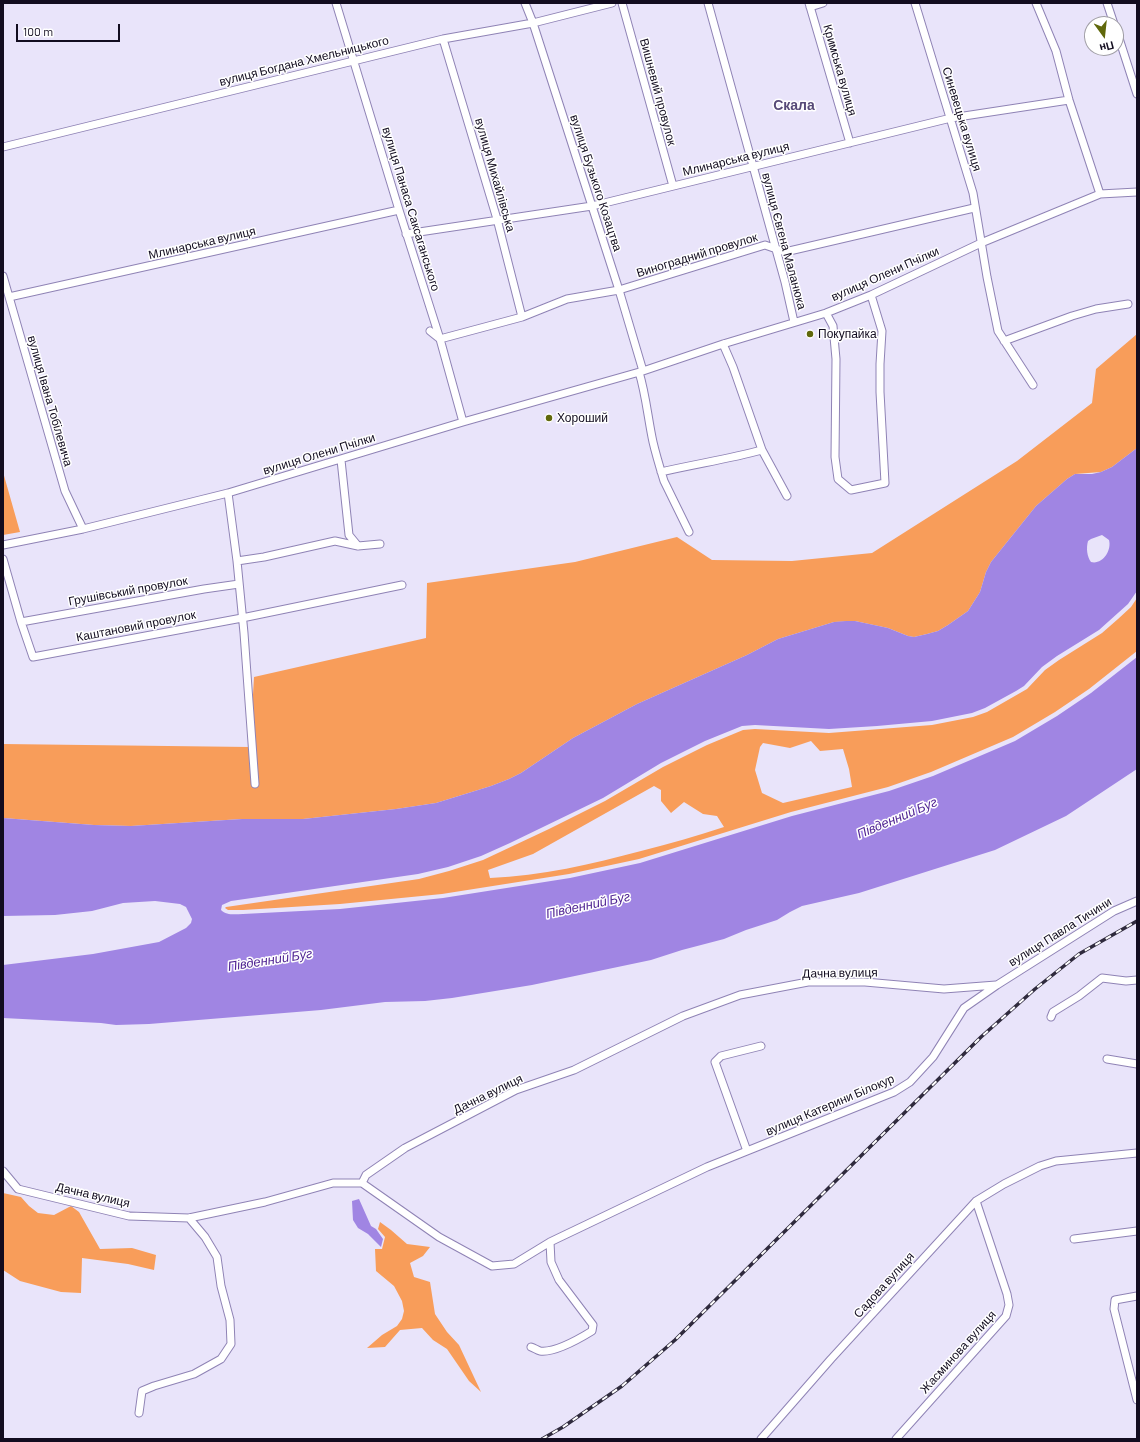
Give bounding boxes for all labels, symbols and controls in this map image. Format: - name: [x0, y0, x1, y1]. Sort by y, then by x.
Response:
- scale bar: [18, 16, 122, 42]
- north arrow: [1084, 16, 1124, 56]
- street label: Кримська вулиця: [820, 23, 860, 117]
- text: 100 m: [23, 24, 53, 38]
- street label: вулиця Богдана Хмельницького: [218, 33, 390, 89]
- street label: Вишневий провулок: [637, 37, 679, 147]
- text: Пн: [1098, 39, 1116, 55]
- street label: Синевецька вулиця: [939, 65, 985, 173]
- district label: Скала: [773, 97, 815, 113]
- street label: вулиця Бузького Козацтва: [567, 113, 625, 253]
- street label: вулиця Михайлівська: [472, 116, 518, 234]
- street label: вулиця Панаса Саксаганського: [379, 125, 443, 293]
- street label: Млинарська вулиця: [681, 139, 791, 179]
- street label: вулиця Євгена Маланюка: [759, 171, 809, 311]
- street label: Млинарська вулиця: [147, 224, 257, 262]
- street label: Виноградний провулок: [635, 230, 759, 280]
- street label: вулиця Олени Пчілки: [829, 244, 941, 304]
- place label: Покупайка: [818, 327, 877, 341]
- marker: Покупайка: [805, 329, 815, 339]
- street label: вулиця Івана Тобілевича: [24, 334, 76, 468]
- place label: Хороший: [557, 411, 608, 425]
- marker: Хороший: [544, 413, 554, 423]
- street label: вулиця Олени Пчілки: [261, 430, 377, 478]
- street label: Грушівський провулок: [67, 573, 189, 609]
- street label: Каштановий провулок: [75, 607, 197, 645]
- water label: Південний Буг: [855, 794, 939, 842]
- water label: Південний Буг: [545, 888, 631, 922]
- street label: вулиця Павла Тичини: [1006, 894, 1114, 970]
- water label: Південний Буг: [227, 946, 313, 974]
- street label: Дачна вулиця: [802, 965, 878, 981]
- street label: Дачна вулиця: [451, 1071, 525, 1117]
- street label: вулиця Катерини Білокур: [764, 1071, 896, 1139]
- street label: Дачна вулиця: [55, 1180, 131, 1210]
- street label: Садова вулиця: [851, 1249, 917, 1321]
- street label: Жасминова вулиця: [917, 1308, 999, 1396]

